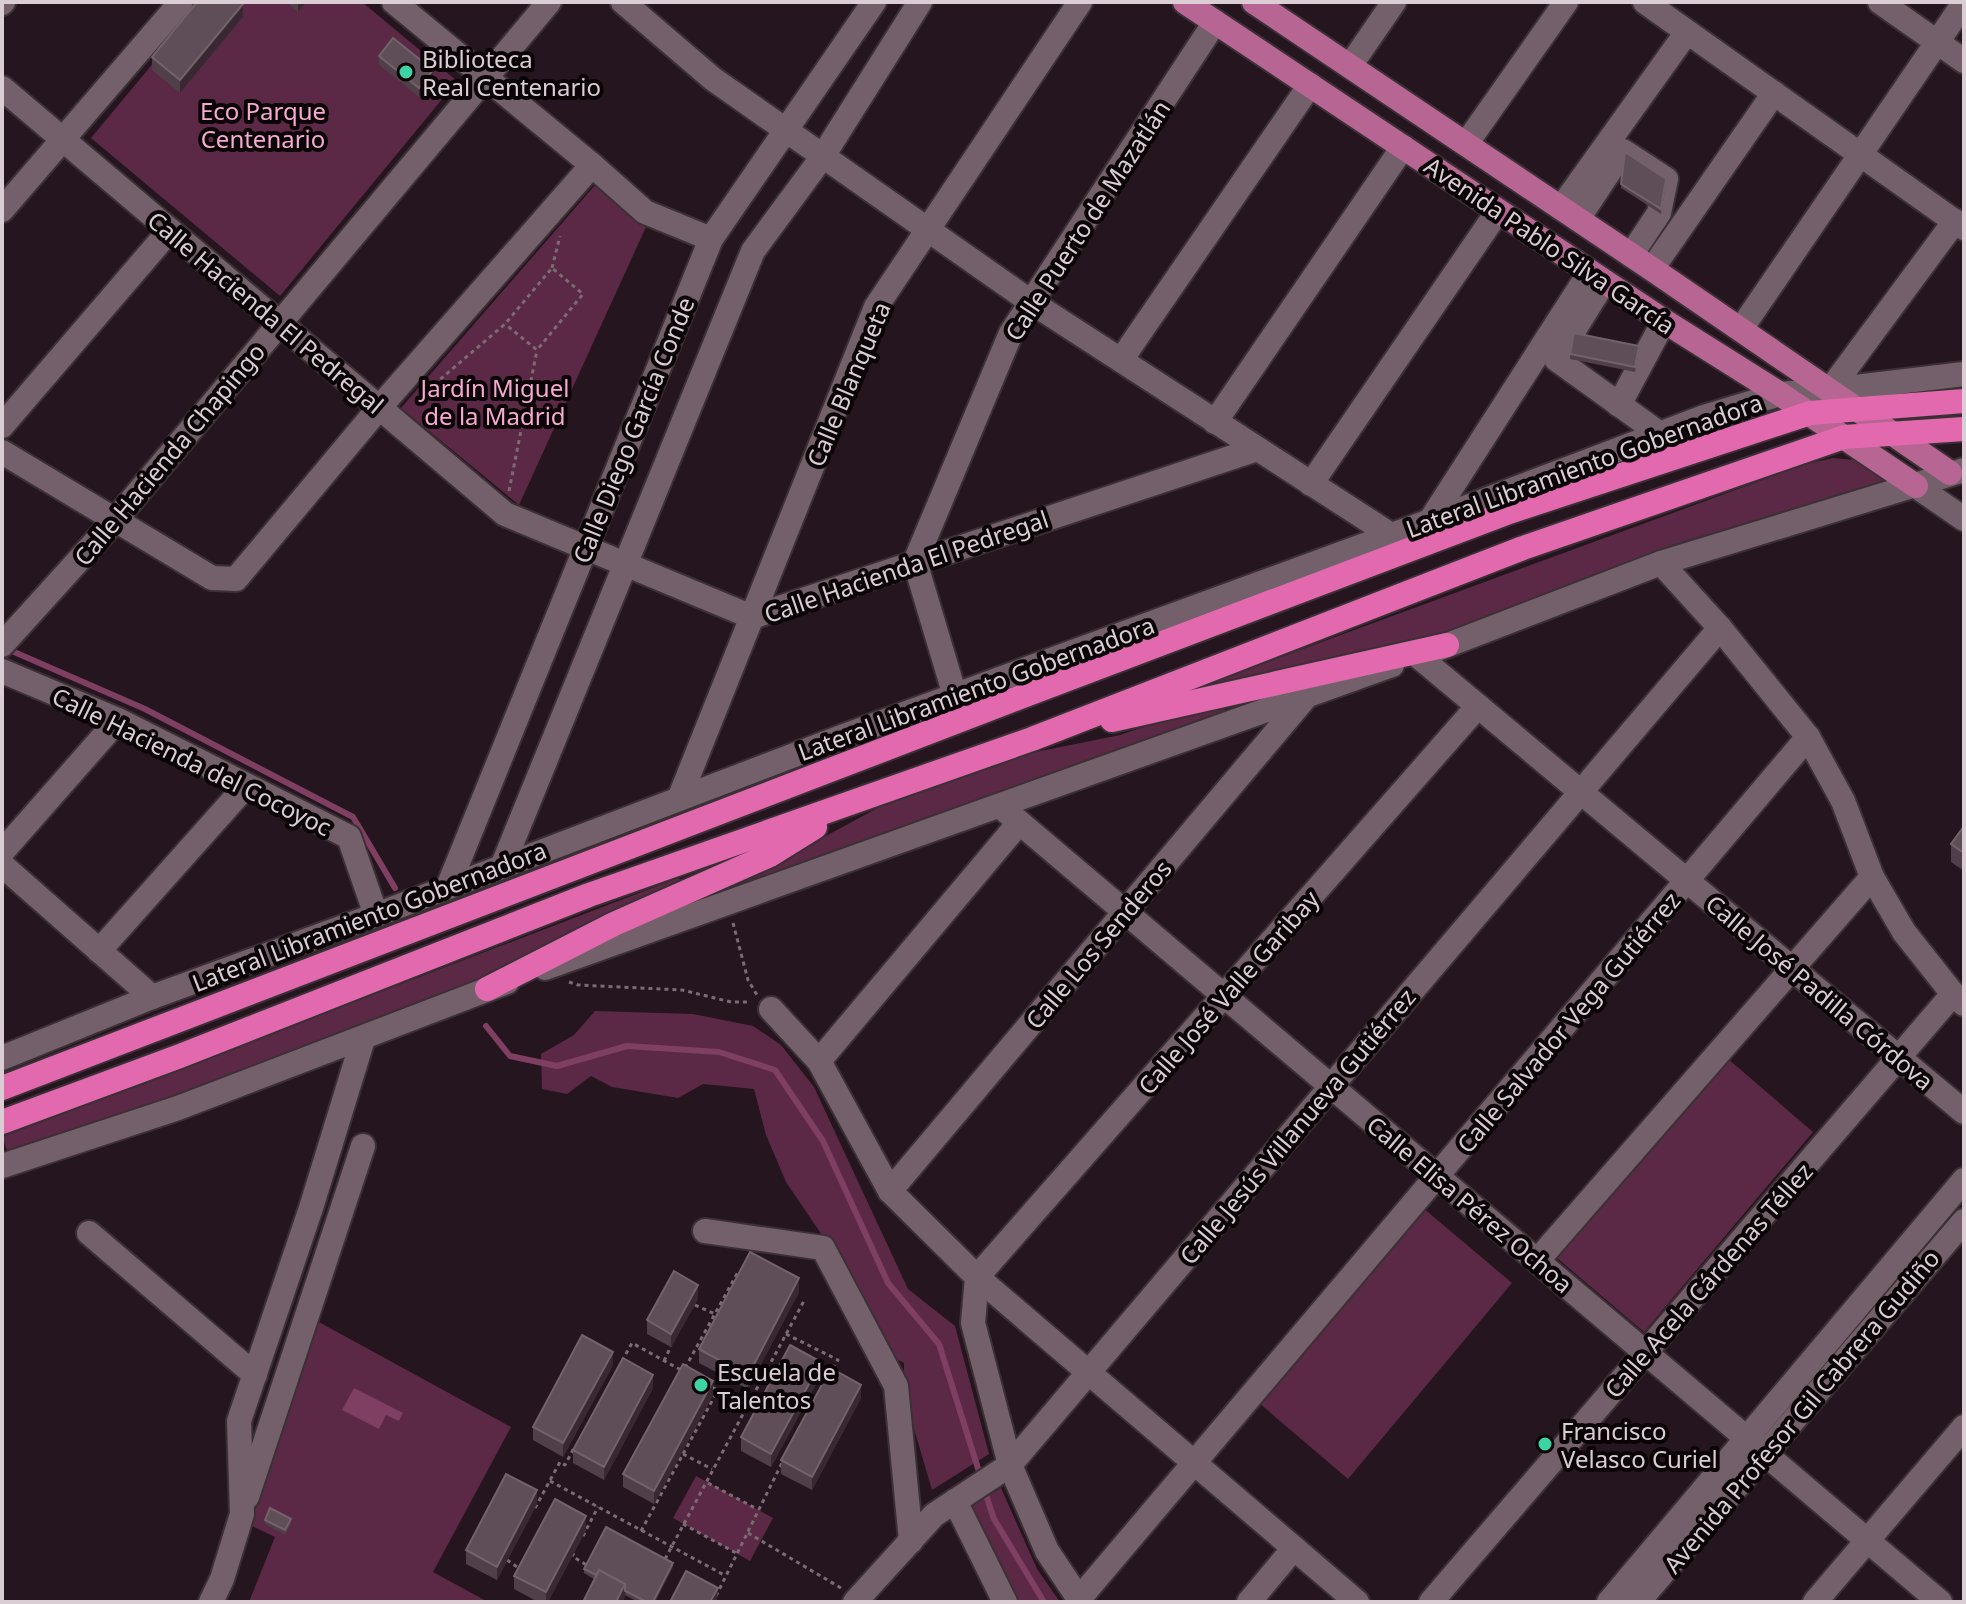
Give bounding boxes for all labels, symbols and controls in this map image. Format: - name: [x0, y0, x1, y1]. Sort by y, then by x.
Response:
- place label: Biblioteca Real Centenario: [422, 42, 601, 103]
- marker: Biblioteca Real Centenario: [397, 63, 415, 81]
- street label: Calle Puerto de Mazatlán: [997, 93, 1177, 347]
- park label: Eco Parque Centenario: [200, 94, 326, 155]
- street label: Avenida Pablo Silva García: [1418, 149, 1682, 341]
- street label: Calle Hacienda El Pedregal: [141, 203, 391, 421]
- street label: Calle Diego García Conde: [564, 292, 702, 568]
- street label: Calle Blanqueta: [798, 296, 898, 472]
- street label: Calle Hacienda Chapingo: [66, 336, 272, 572]
- park label: Jardín Miguel de la Madrid: [419, 371, 569, 432]
- street label: Lateral Libramiento Gobernadora: [1401, 385, 1767, 545]
- street label: Calle Hacienda El Pedregal: [759, 502, 1053, 630]
- street label: Lateral Libramiento Gobernadora: [793, 608, 1159, 768]
- street label: Calle Hacienda del Cocoyoc: [47, 679, 337, 843]
- street label: Lateral Libramiento Gobernadora: [187, 833, 551, 999]
- street label: Calle Los Senderos: [1018, 853, 1178, 1035]
- street label: Calle José Valle Garibay: [1130, 882, 1326, 1101]
- street label: Calle Salvador Vega Gutiérrez: [1449, 885, 1687, 1159]
- street label: Calle José Padilla Córdova: [1699, 887, 1941, 1097]
- street label: Calle Jesús Villanueva Gutiérrez: [1172, 981, 1422, 1271]
- street label: Calle Elisa Pérez Ochoa: [1360, 1108, 1580, 1300]
- street label: Calle Acela Cárdenas Téllez: [1597, 1155, 1819, 1405]
- street label: Avenida Profesor Gil Cabrera Gudiño: [1656, 1242, 1946, 1580]
- place label: Escuela de Talentos: [717, 1355, 836, 1416]
- marker: Escuela de Talentos: [692, 1376, 710, 1394]
- place label: Francisco Velasco Curiel: [1561, 1414, 1718, 1475]
- marker: Francisco Velasco Curiel: [1536, 1435, 1554, 1453]

